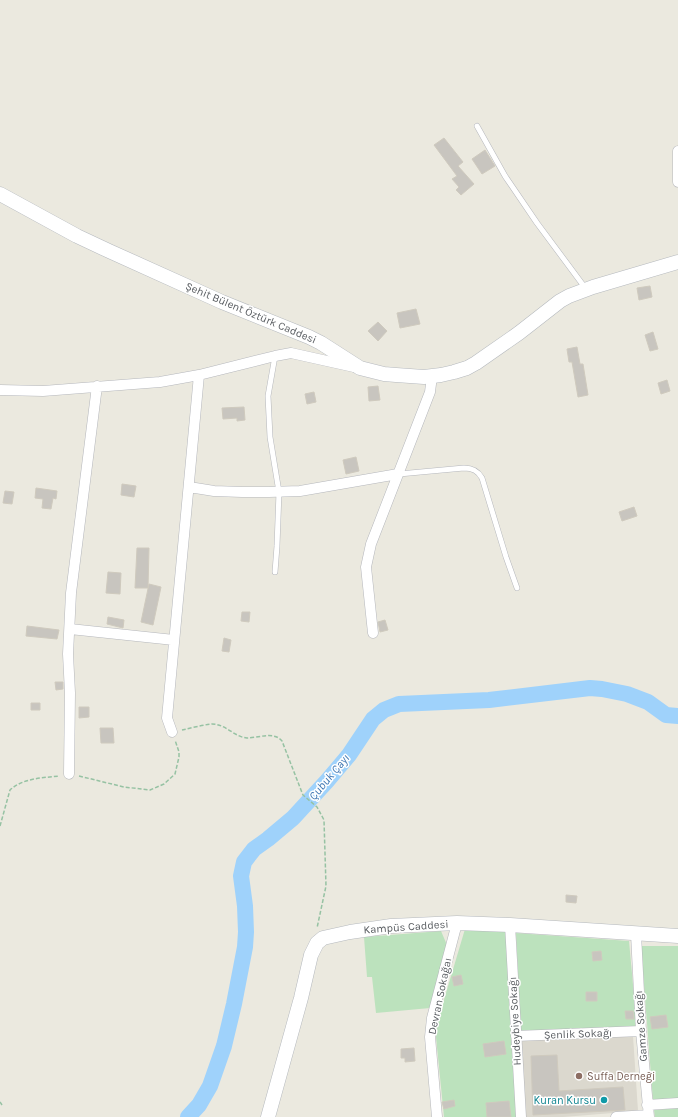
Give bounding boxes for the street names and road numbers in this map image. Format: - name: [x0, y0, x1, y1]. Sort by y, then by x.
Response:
- street label: Şehit Bülent Öztürk Caddesi: [184, 279, 319, 347]
- street label: Kampüs Caddesi: [363, 918, 449, 936]
- street label: Devran Sokağaı: [426, 956, 454, 1036]
- street label: Hudeybiye Sokağı: [506, 976, 524, 1066]
- street label: Gamze Sokağı: [632, 990, 650, 1062]
- street label: Şenlik Sokağı: [544, 1026, 612, 1042]

